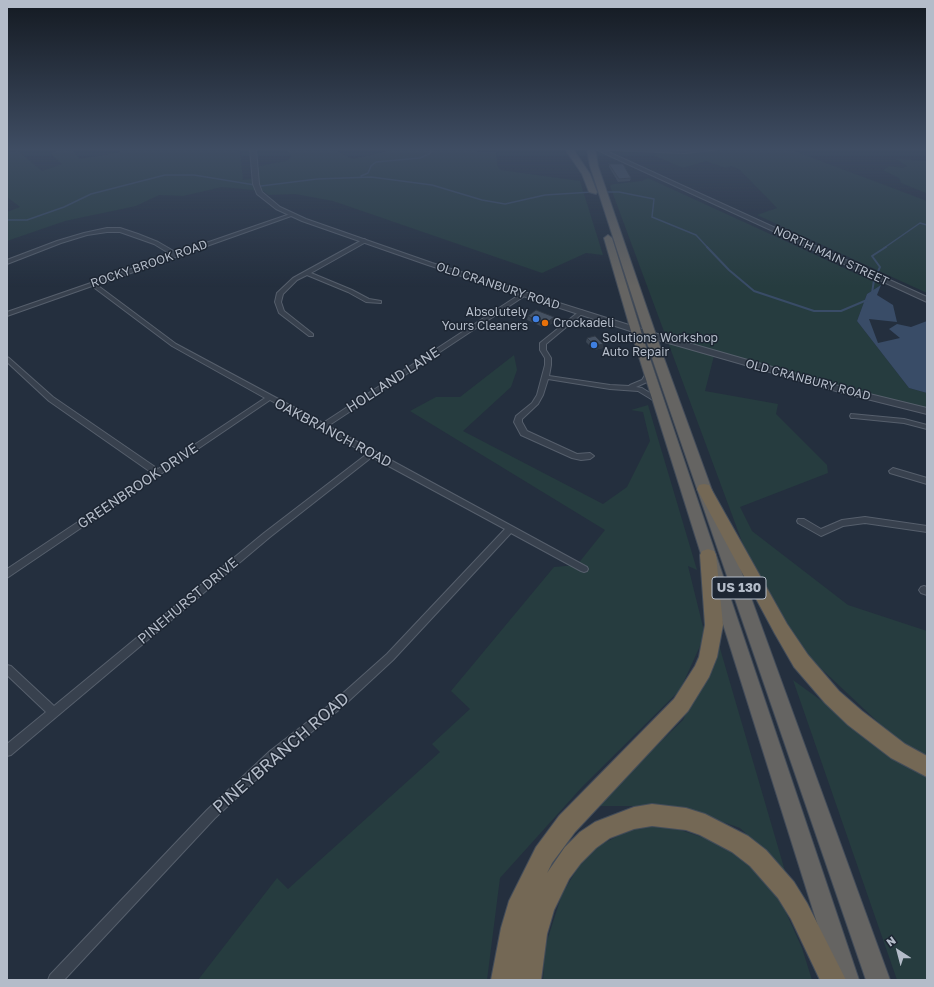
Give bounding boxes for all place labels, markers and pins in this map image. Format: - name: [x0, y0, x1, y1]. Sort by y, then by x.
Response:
- place label: Absolutely Yours Cleaners: [442, 305, 528, 333]
- marker: Absolutely Yours Cleaners: [531, 314, 541, 324]
- place label: Crockadeli: [553, 316, 614, 330]
- marker: Crockadeli: [540, 318, 550, 328]
- place label: Solutions Workshop Auto Repair: [602, 331, 718, 359]
- marker: Solutions Workshop Auto Repair: [589, 340, 599, 350]

